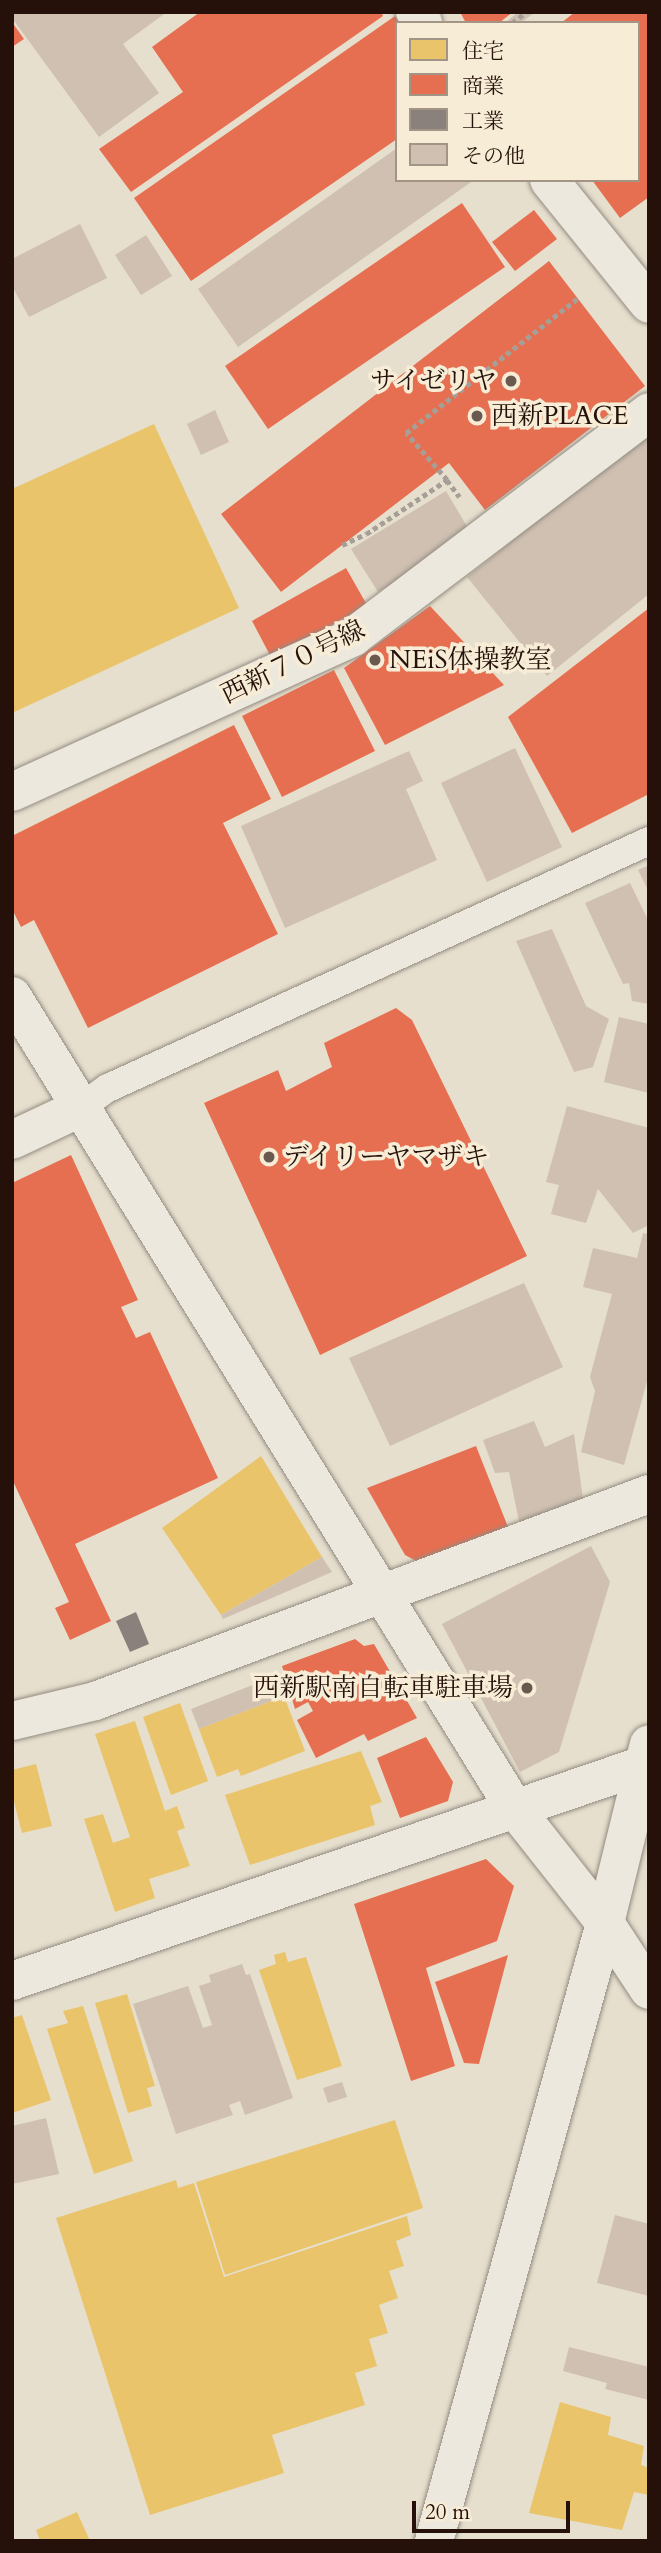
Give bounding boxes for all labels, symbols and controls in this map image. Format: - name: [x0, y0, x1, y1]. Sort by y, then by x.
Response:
- legend: [395, 21, 640, 182]
- text: 住宅: [462, 37, 504, 66]
- text: 商業: [462, 72, 504, 101]
- text: 工業: [462, 107, 504, 136]
- text: その他: [462, 142, 525, 171]
- place label: サイゼリヤ: [367, 365, 497, 397]
- marker: サイゼリヤ: [503, 373, 519, 389]
- place label: 西新PLACE: [491, 400, 629, 432]
- marker: 西新PLACE: [469, 408, 485, 424]
- street label: 西新７０号線: [216, 614, 370, 710]
- place label: NEiS体操教室: [389, 644, 552, 676]
- marker: NEiS体操教室: [367, 652, 383, 668]
- place label: デイリーヤマザキ: [283, 1141, 491, 1173]
- marker: デイリーヤマザキ: [261, 1149, 277, 1165]
- place label: 西新駅南自転車駐車場: [253, 1672, 513, 1704]
- marker: 西新駅南自転車駐車場: [519, 1680, 535, 1696]
- scale bar: [416, 2486, 574, 2530]
- text: 20 m: [425, 2498, 470, 2527]

